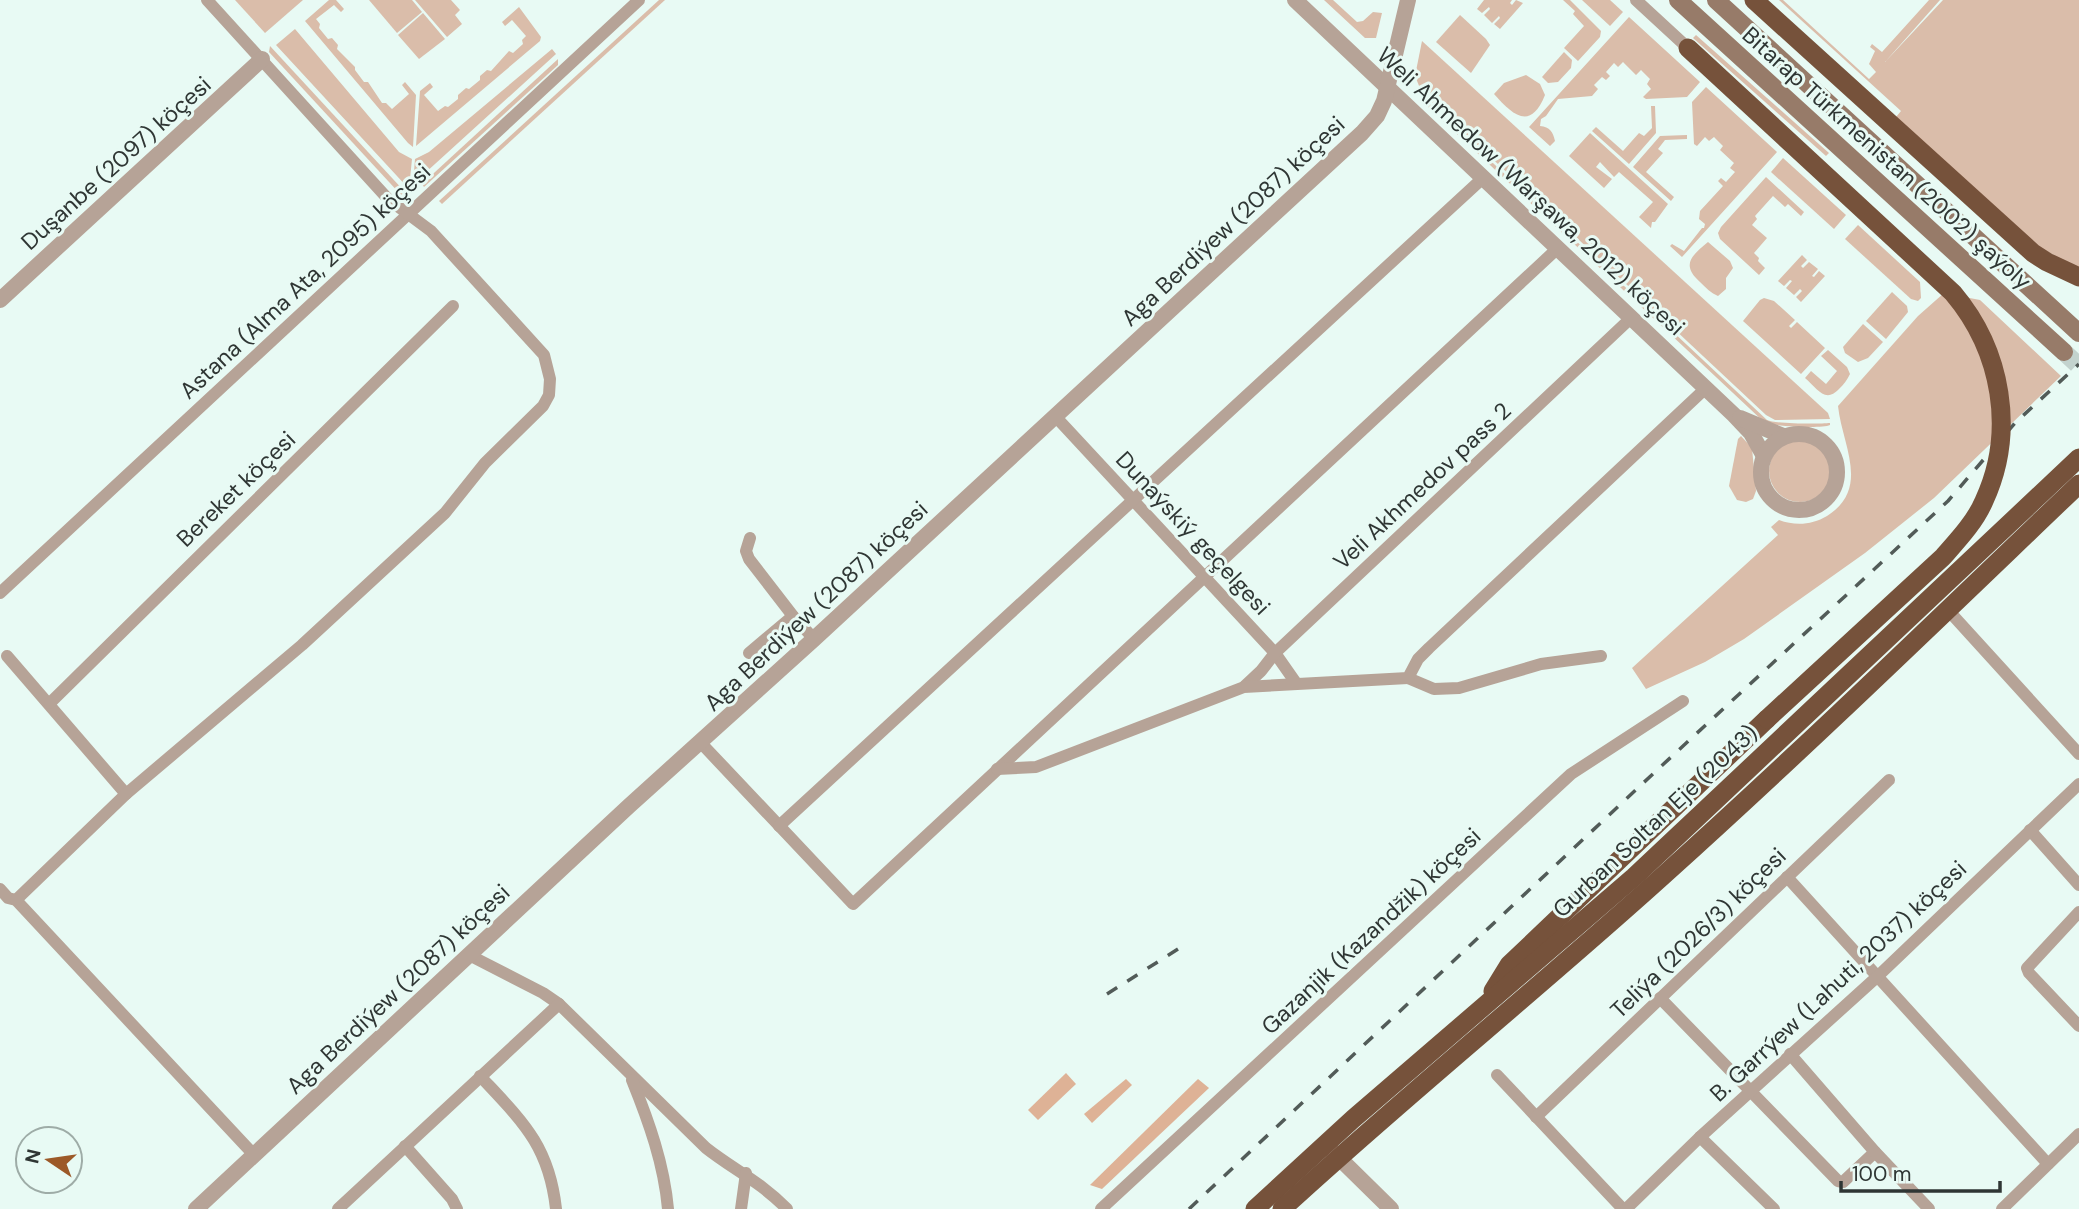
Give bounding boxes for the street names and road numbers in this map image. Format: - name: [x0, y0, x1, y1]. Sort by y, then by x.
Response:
- street label: Bitarap Türkmenistan (2002) şaýoly: [1736, 20, 2038, 296]
- street label: Weli Ahmedow (Warşawa, 2012) köçesi: [1371, 40, 1691, 342]
- street label: Duşanbe (2097) köçesi: [15, 70, 217, 256]
- street label: Aga Berdiýew (2087) köçesi: [1115, 109, 1351, 333]
- street label: Astana (Alma Ata, 2095) köçesi: [173, 157, 437, 405]
- street label: Veli Akhmedov pass 2: [1327, 396, 1517, 576]
- street label: Bereket köçesi: [170, 425, 302, 553]
- street label: Dunaýskiý geçelgesi: [1109, 445, 1277, 621]
- street label: Aga Berdiýew (2087) köçesi: [698, 494, 934, 718]
- street label: Gurban Soltan Eje (2043): [1546, 718, 1764, 924]
- street label: Gazanjik (Kazandžik) köçesi: [1255, 821, 1487, 1041]
- street label: Teliýa (2026/3) köçesi: [1604, 841, 1792, 1025]
- street label: B. Garrýew (Lahuti, 2037) köçesi: [1703, 854, 1973, 1108]
- street label: Aga Berdiýew (2087) köçesi: [280, 877, 516, 1101]

